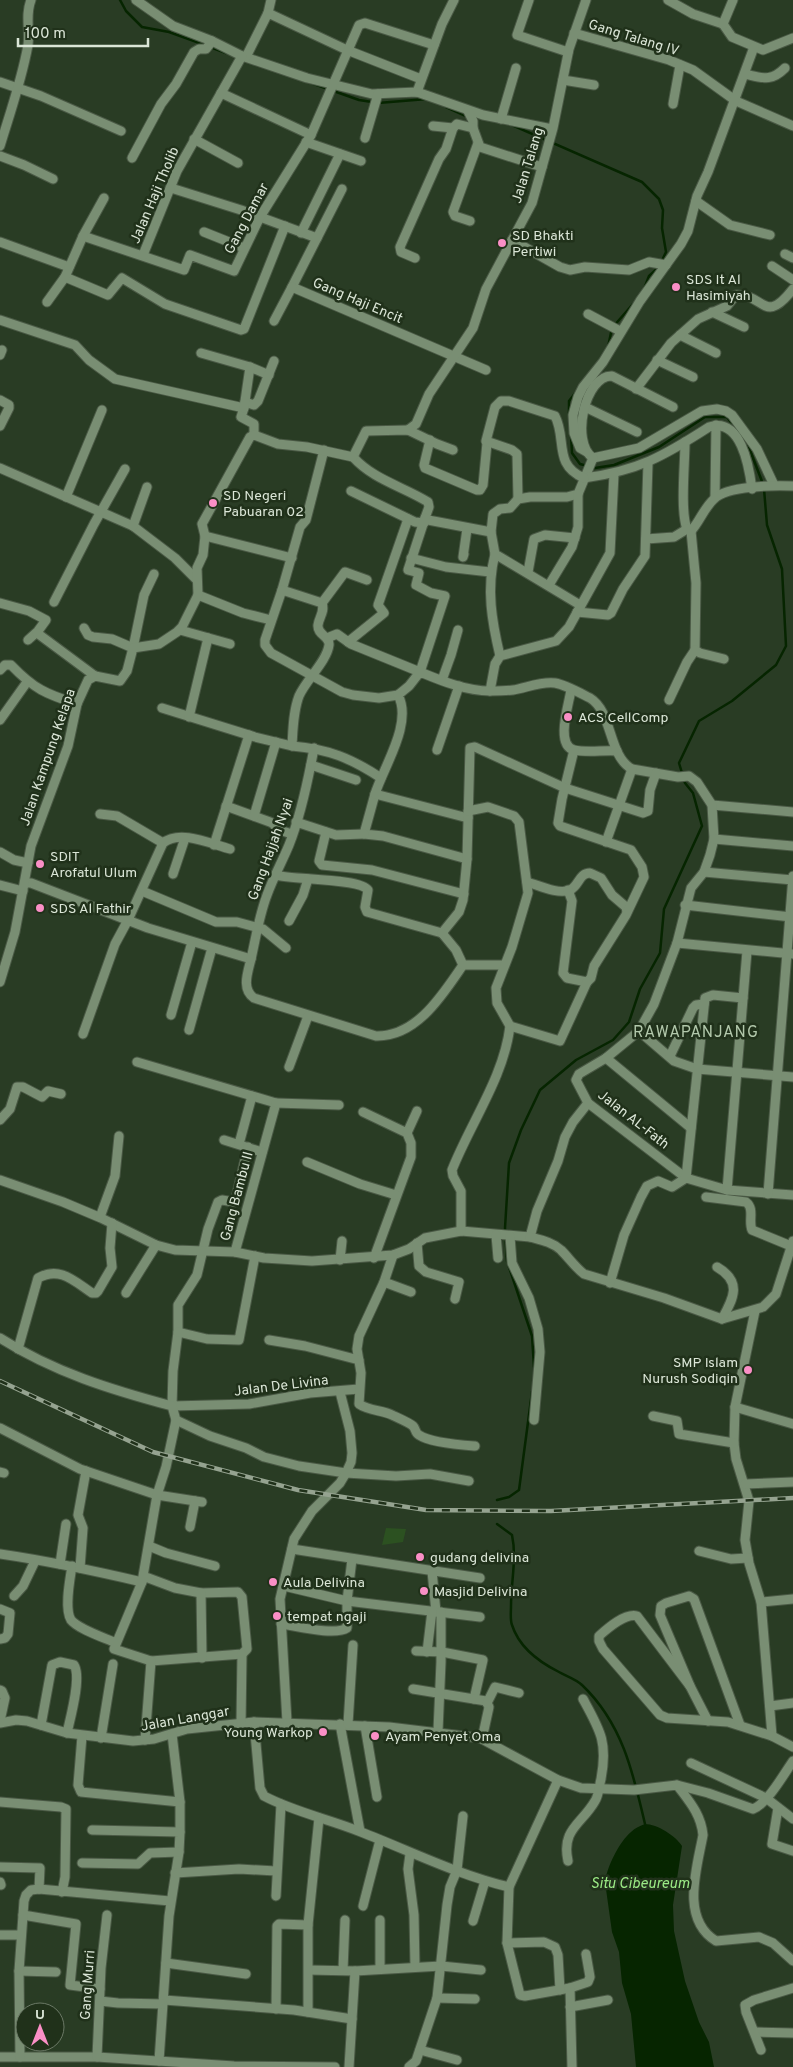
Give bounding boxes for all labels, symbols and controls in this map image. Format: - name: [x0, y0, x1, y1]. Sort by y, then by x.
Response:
- scale bar: [18, 15, 148, 47]
- street label: Gang Talang IV: [586, 17, 681, 60]
- text: 100 m: [25, 25, 66, 44]
- street label: Jalan Talang: [509, 125, 548, 206]
- street label: Jalan Haji Tholib: [127, 144, 183, 247]
- street label: Gang Damar: [221, 180, 273, 257]
- place label: SD Bhakti Pertiwi: [512, 228, 574, 261]
- marker: SD Bhakti Pertiwi: [496, 237, 508, 249]
- place label: SDS It Al Hasimiyah: [686, 272, 751, 305]
- street label: Gang Haji Encit: [310, 275, 405, 328]
- marker: SDS It Al Hasimiyah: [670, 281, 682, 293]
- place label: SD Negeri Pabuaran 02: [223, 488, 304, 521]
- marker: SD Negeri Pabuaran 02: [207, 497, 219, 509]
- street label: Jalan Kampung Kelapa: [17, 687, 80, 828]
- place label: ACS CellComp: [578, 710, 668, 727]
- marker: ACS CellComp: [562, 711, 574, 723]
- street label: Gang Hajjah Nyai: [245, 796, 298, 903]
- place label: SDIT Arofatul Ulum: [50, 849, 137, 882]
- marker: SDIT Arofatul Ulum: [34, 858, 46, 870]
- place label: SDS Al Fathir: [50, 901, 132, 918]
- marker: SDS Al Fathir: [34, 902, 46, 914]
- district label: RAWAPANJANG: [633, 1023, 759, 1043]
- street label: Jalan AL-Fath: [594, 1087, 672, 1153]
- street label: Gang Bambu II: [217, 1150, 258, 1243]
- place label: SMP Islam Nurush Sodiqin: [642, 1355, 738, 1388]
- marker: SMP Islam Nurush Sodiqin: [742, 1364, 754, 1376]
- street label: Jalan De Livina: [233, 1372, 329, 1401]
- place label: gudang delivina: [430, 1550, 529, 1567]
- marker: gudang delivina: [414, 1551, 426, 1563]
- place label: Aula Delivina: [283, 1575, 365, 1592]
- marker: Aula Delivina: [267, 1576, 279, 1588]
- place label: Masjid Delivina: [434, 1584, 527, 1601]
- marker: Masjid Delivina: [418, 1585, 430, 1597]
- place label: tempat ngaji: [287, 1609, 367, 1626]
- marker: tempat ngaji: [271, 1610, 283, 1622]
- street label: Jalan Langgar: [140, 1703, 231, 1736]
- place label: Young Warkop: [224, 1725, 313, 1742]
- marker: Young Warkop: [317, 1726, 329, 1738]
- place label: Ayam Penyet Oma: [385, 1729, 501, 1746]
- marker: Ayam Penyet Oma: [369, 1730, 381, 1742]
- water label: Situ Cibeureum: [590, 1875, 690, 1894]
- street label: Gang Murri: [78, 1950, 99, 2021]
- north arrow: [15, 2002, 65, 2052]
- text: U: [35, 2007, 45, 2024]

